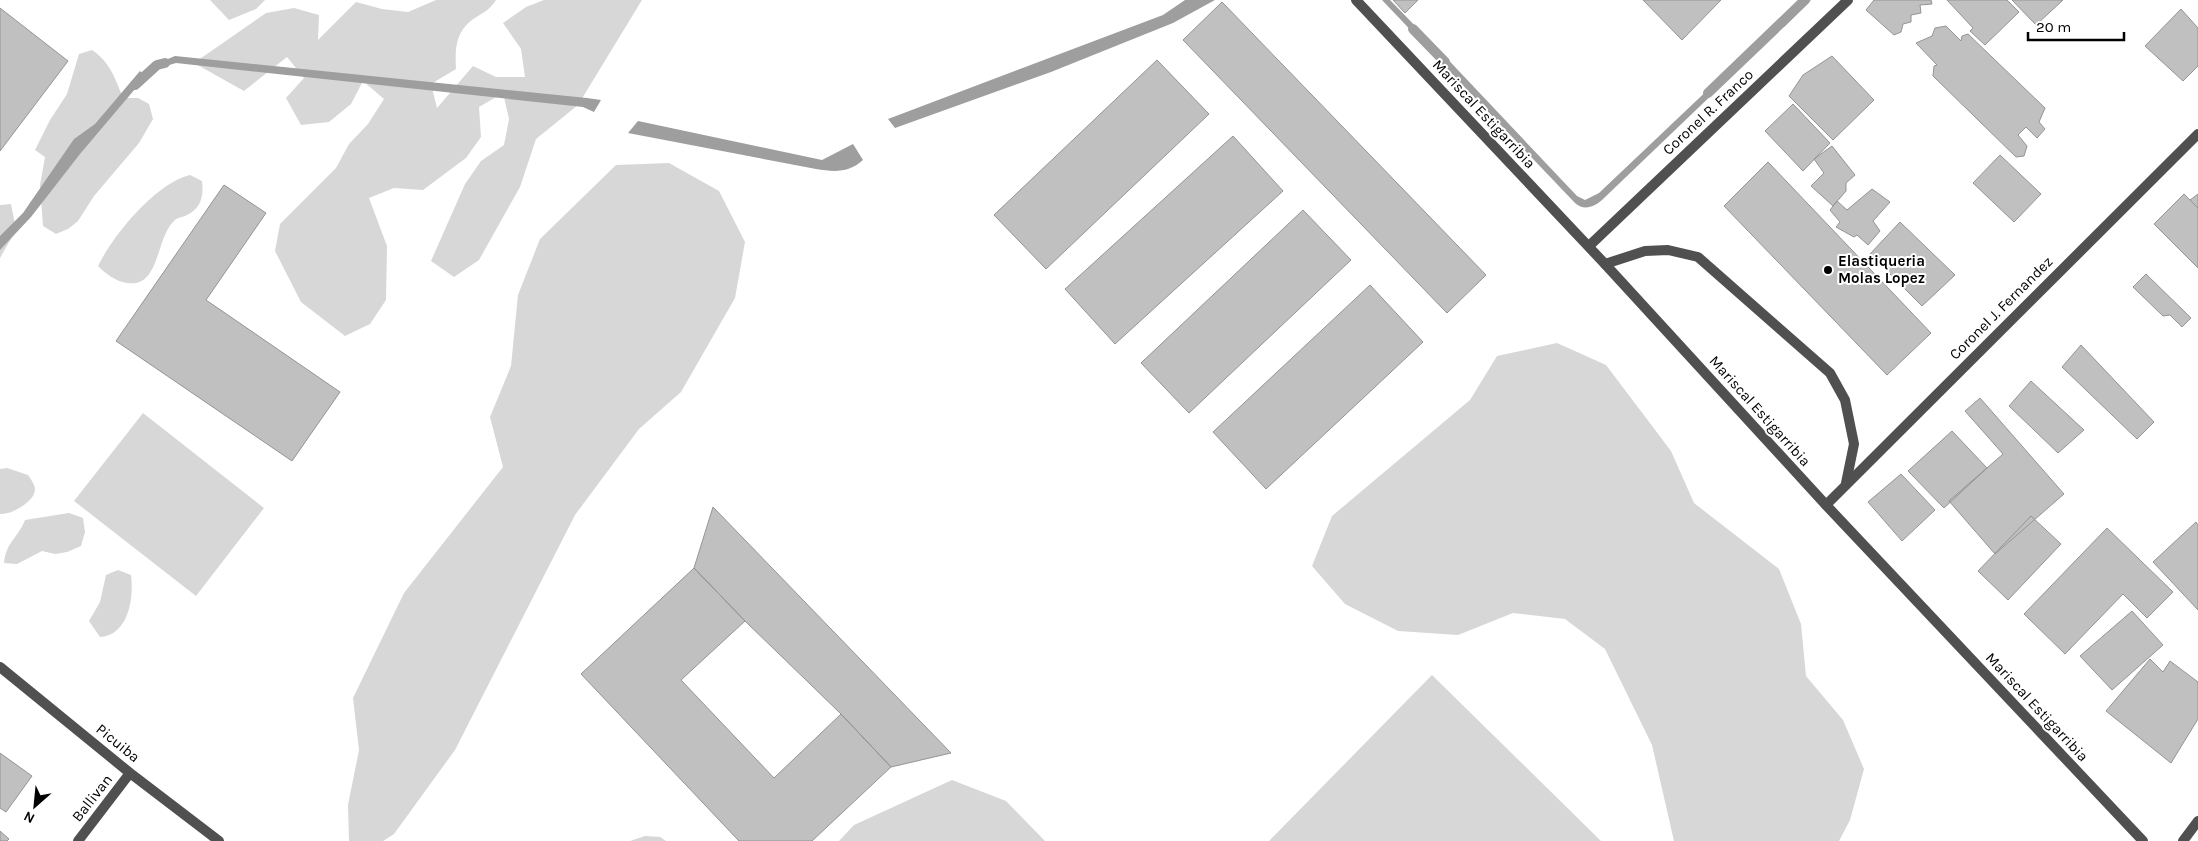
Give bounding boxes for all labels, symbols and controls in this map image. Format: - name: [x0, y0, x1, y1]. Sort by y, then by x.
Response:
- scale bar: [2028, 10, 2124, 42]
- text: 20 m: [2036, 18, 2071, 36]
- street label: Mariscal Estigarribia: [1429, 56, 1539, 172]
- street label: Coronel R. Franco: [1659, 65, 1757, 159]
- place label: Elastiqueria Molas Lopez: [1838, 252, 1925, 287]
- street label: Coronel J. Fernandez: [1946, 253, 2056, 363]
- marker: Elastiqueria Molas Lopez: [1822, 264, 1834, 276]
- street label: Mariscal Estigarribia: [1706, 352, 1814, 470]
- street label: Mariscal Estigarribia: [1982, 649, 2092, 765]
- street label: Picuiba: [92, 720, 144, 766]
- street label: Ballivan: [68, 771, 116, 825]
- north arrow: [10, 781, 60, 831]
- text: N: [21, 807, 38, 827]

